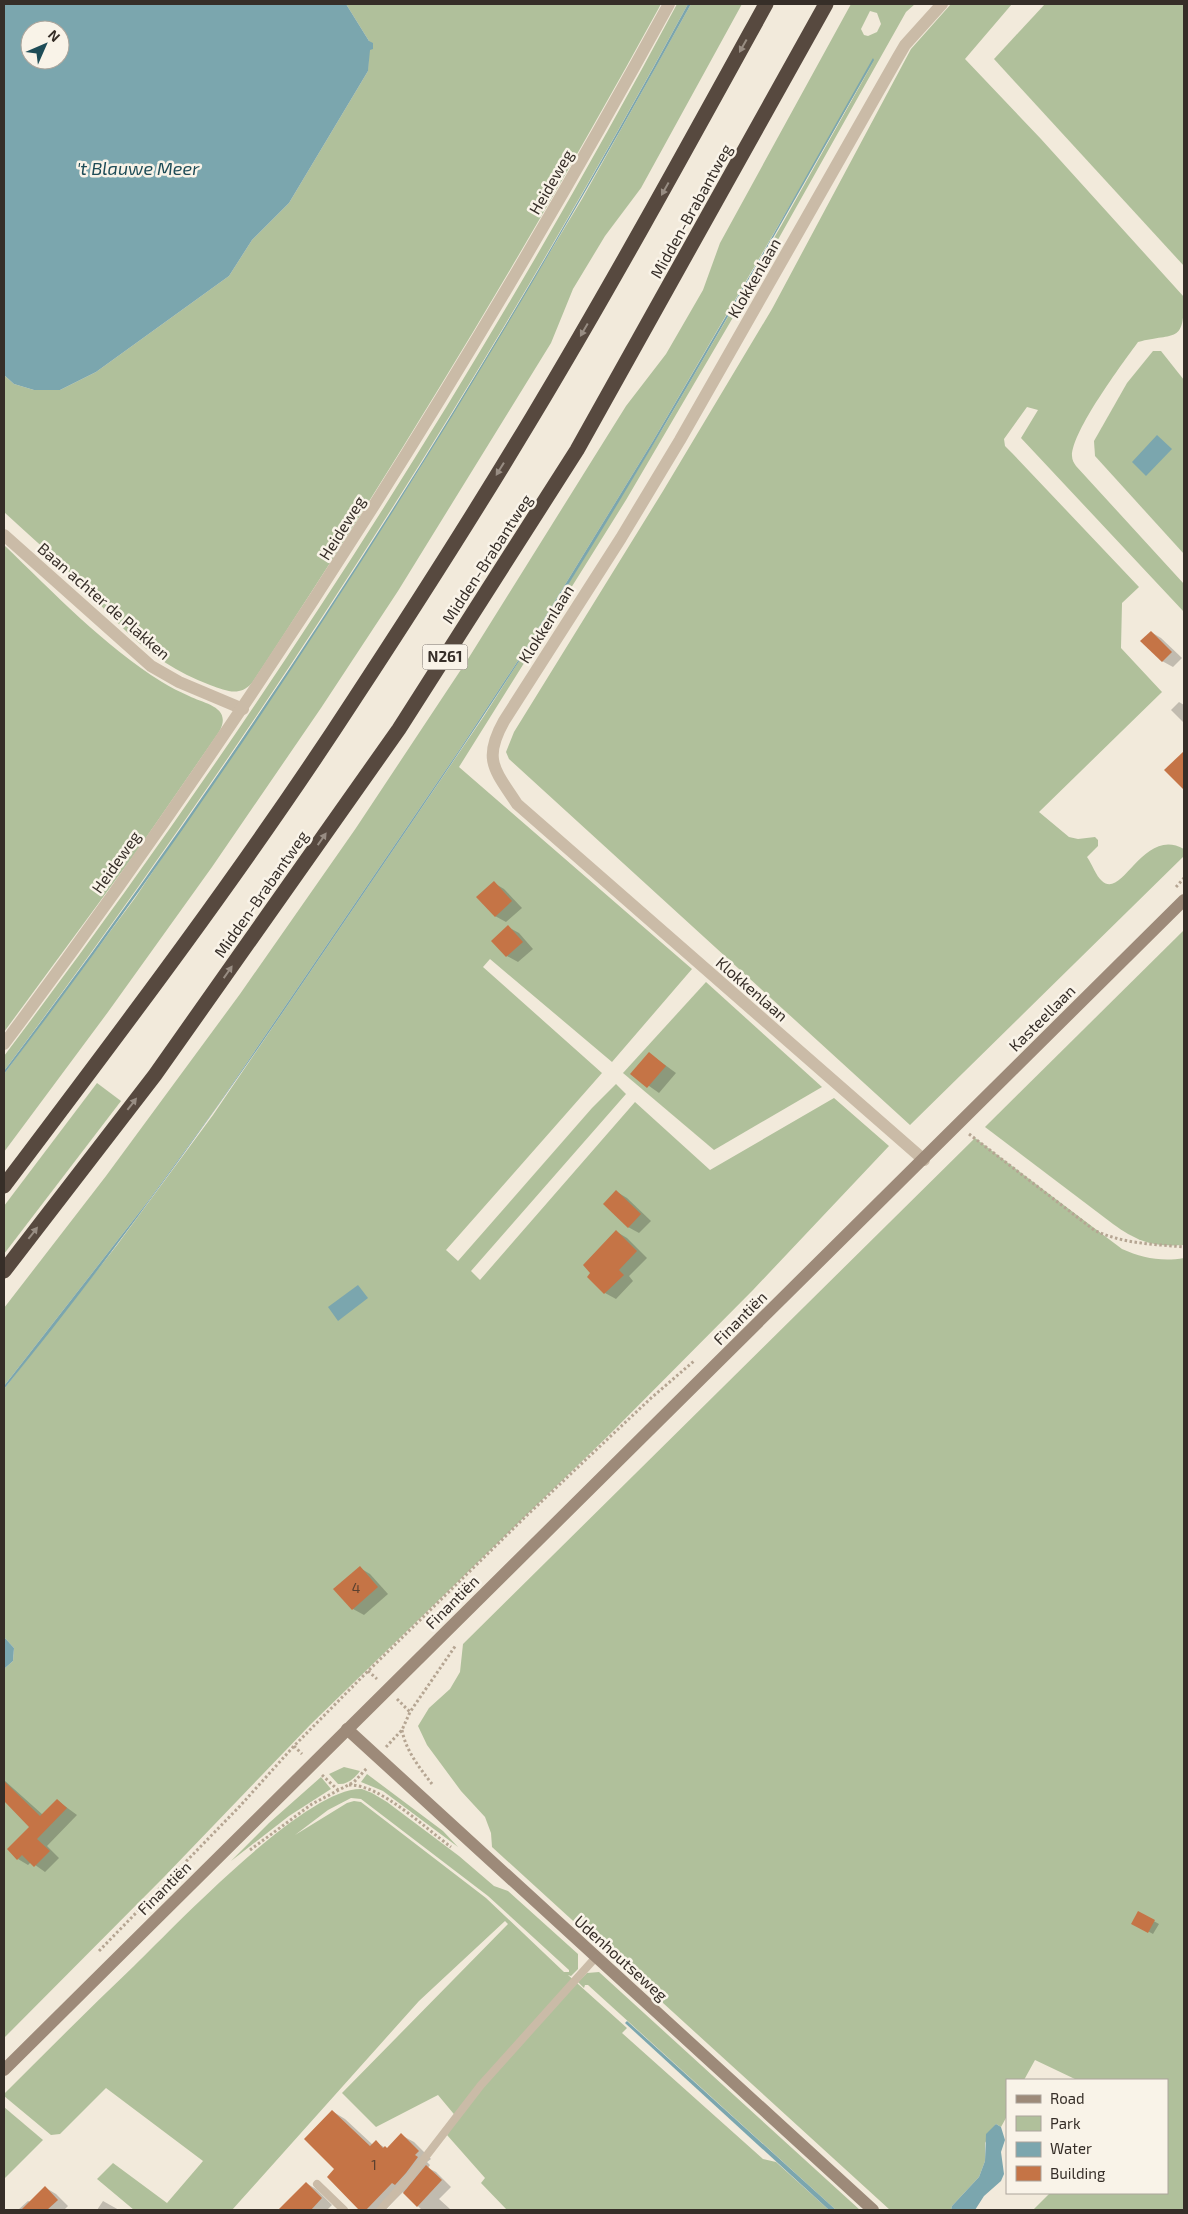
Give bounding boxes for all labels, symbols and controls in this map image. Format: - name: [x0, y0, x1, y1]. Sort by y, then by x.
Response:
- north arrow: [20, 20, 70, 70]
- text: N: [45, 26, 64, 45]
- one-way arrow: [739, 39, 747, 54]
- street label: Midden-Brabantweg: [646, 140, 735, 281]
- street label: Heideweg: [524, 146, 577, 218]
- water label: 't Blauwe Meer: [77, 157, 200, 179]
- one-way arrow: [660, 182, 669, 196]
- street label: Klokkenlaan: [723, 235, 784, 321]
- one-way arrow: [579, 323, 588, 336]
- one-way arrow: [495, 462, 505, 476]
- street label: Midden-Brabantweg: [438, 490, 536, 627]
- street label: Heideweg: [315, 492, 369, 563]
- street label: Baan achter de Plakken: [34, 538, 174, 663]
- street label: Klokkenlaan: [514, 581, 577, 666]
- road number: N261: [422, 644, 468, 670]
- street label: Heideweg: [87, 827, 144, 897]
- street label: Midden-Brabantweg: [210, 827, 312, 961]
- one-way arrow: [317, 833, 327, 846]
- street label: Klokkenlaan: [713, 952, 792, 1025]
- one-way arrow: [223, 965, 233, 979]
- street label: Kasteellaan: [1005, 981, 1079, 1055]
- one-way arrow: [127, 1098, 138, 1111]
- one-way arrow: [28, 1226, 39, 1239]
- street label: Finantiën: [709, 1287, 770, 1348]
- street label: Finantiën: [421, 1571, 482, 1632]
- house number: 4: [352, 1579, 360, 1596]
- street label: Finantiën: [133, 1857, 194, 1918]
- street label: Udenhoutseweg: [571, 1911, 672, 2004]
- legend: [1006, 2079, 1168, 2194]
- text: Road: [1050, 2089, 1085, 2107]
- text: Park: [1050, 2114, 1081, 2132]
- text: Water: [1050, 2139, 1092, 2157]
- house number: 1: [371, 2156, 377, 2173]
- text: Building: [1050, 2164, 1106, 2182]

